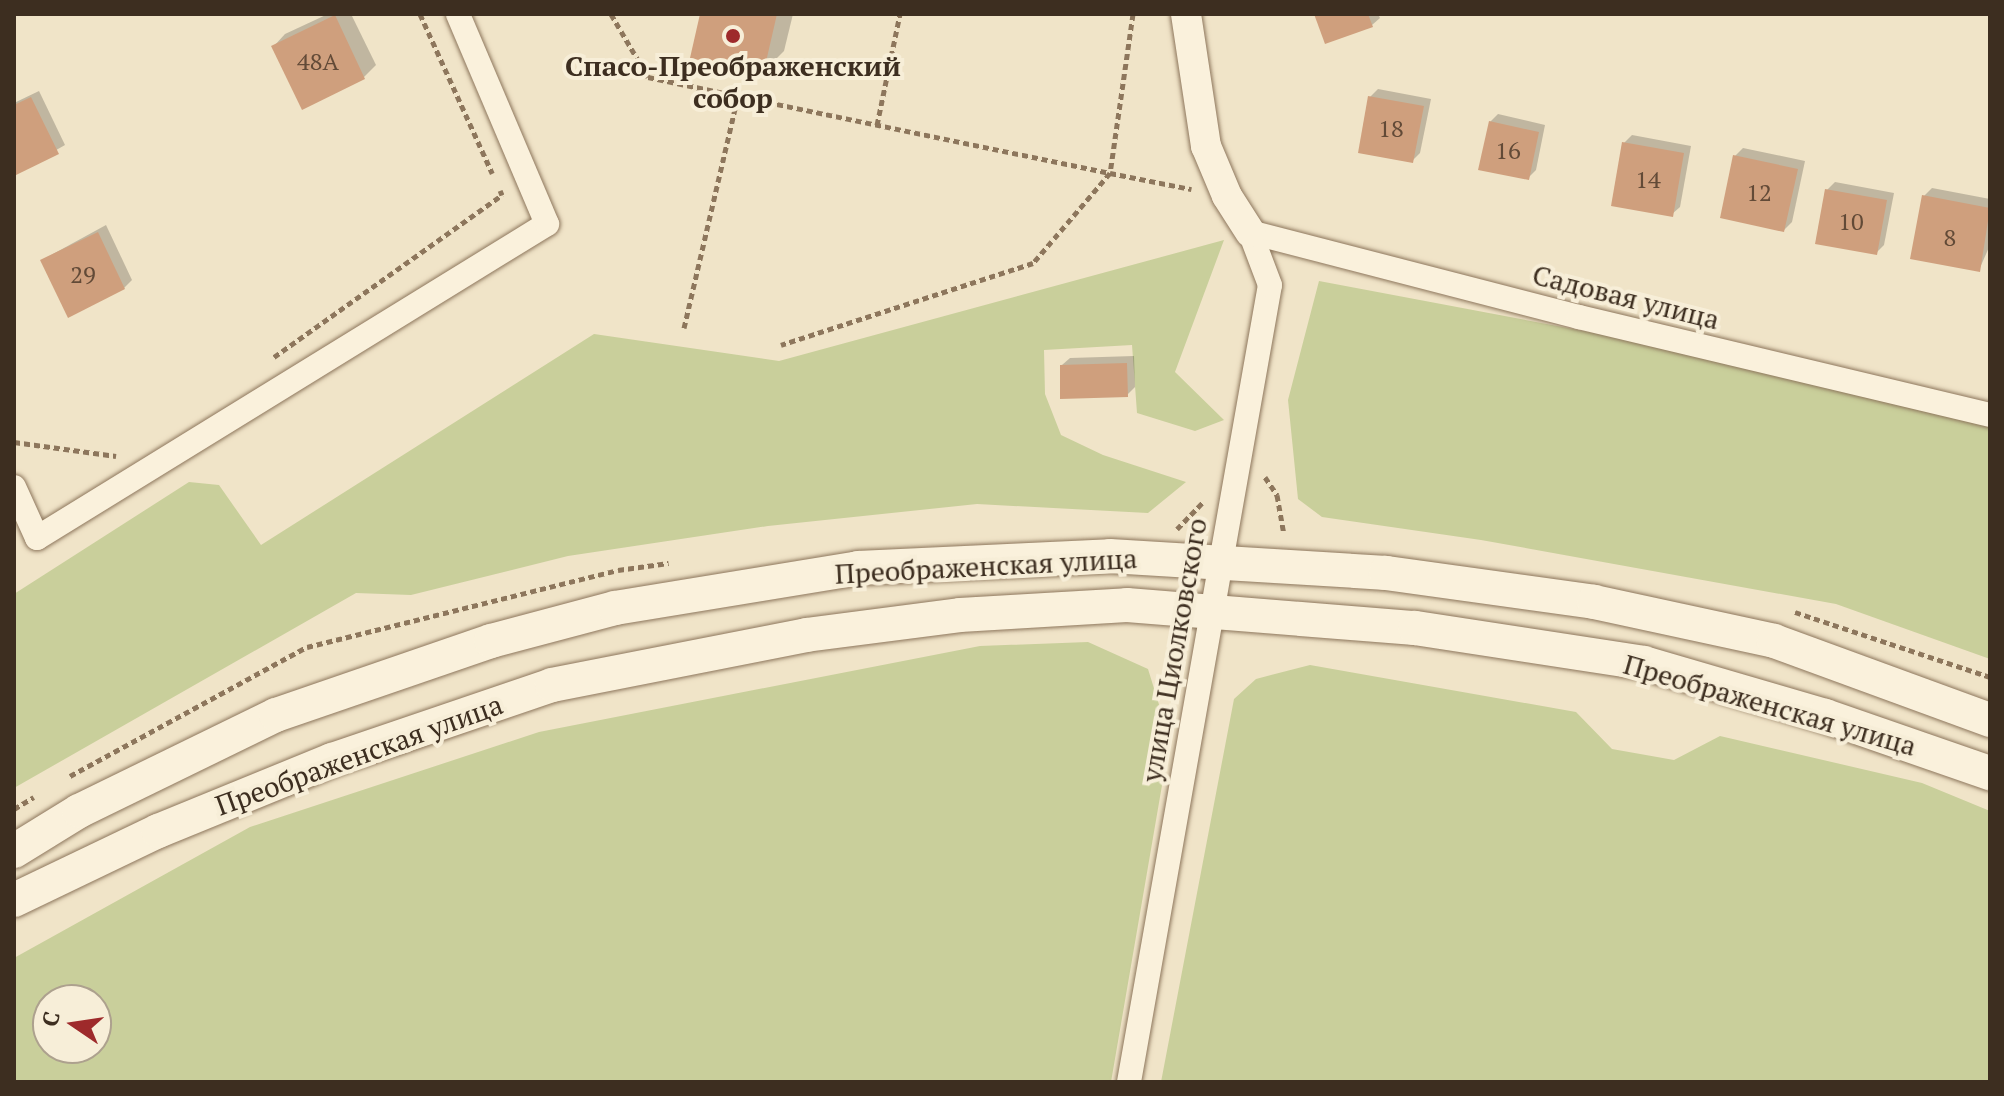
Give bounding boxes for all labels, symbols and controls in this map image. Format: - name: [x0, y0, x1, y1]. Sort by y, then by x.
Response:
- marker: Спасо-Преображенский собор: [724, 27, 742, 45]
- house number: 48А: [297, 48, 339, 76]
- place label: Спасо-Преображенский собор: [565, 49, 901, 115]
- house number: 18: [1378, 115, 1404, 143]
- house number: 16: [1495, 137, 1521, 165]
- house number: 14: [1635, 166, 1661, 194]
- house number: 12: [1746, 179, 1772, 207]
- house number: 10: [1838, 208, 1864, 236]
- house number: 8: [1944, 224, 1956, 252]
- street label: Садовая улица: [1529, 258, 1723, 336]
- house number: 29: [70, 261, 96, 289]
- street label: улица Циолковского: [1134, 515, 1214, 785]
- street label: Преображенская улица: [834, 541, 1138, 591]
- street label: Преображенская улица: [1620, 647, 1920, 763]
- street label: Преображенская улица: [211, 687, 507, 823]
- north arrow: [32, 984, 112, 1064]
- text: С: [34, 1009, 66, 1029]

